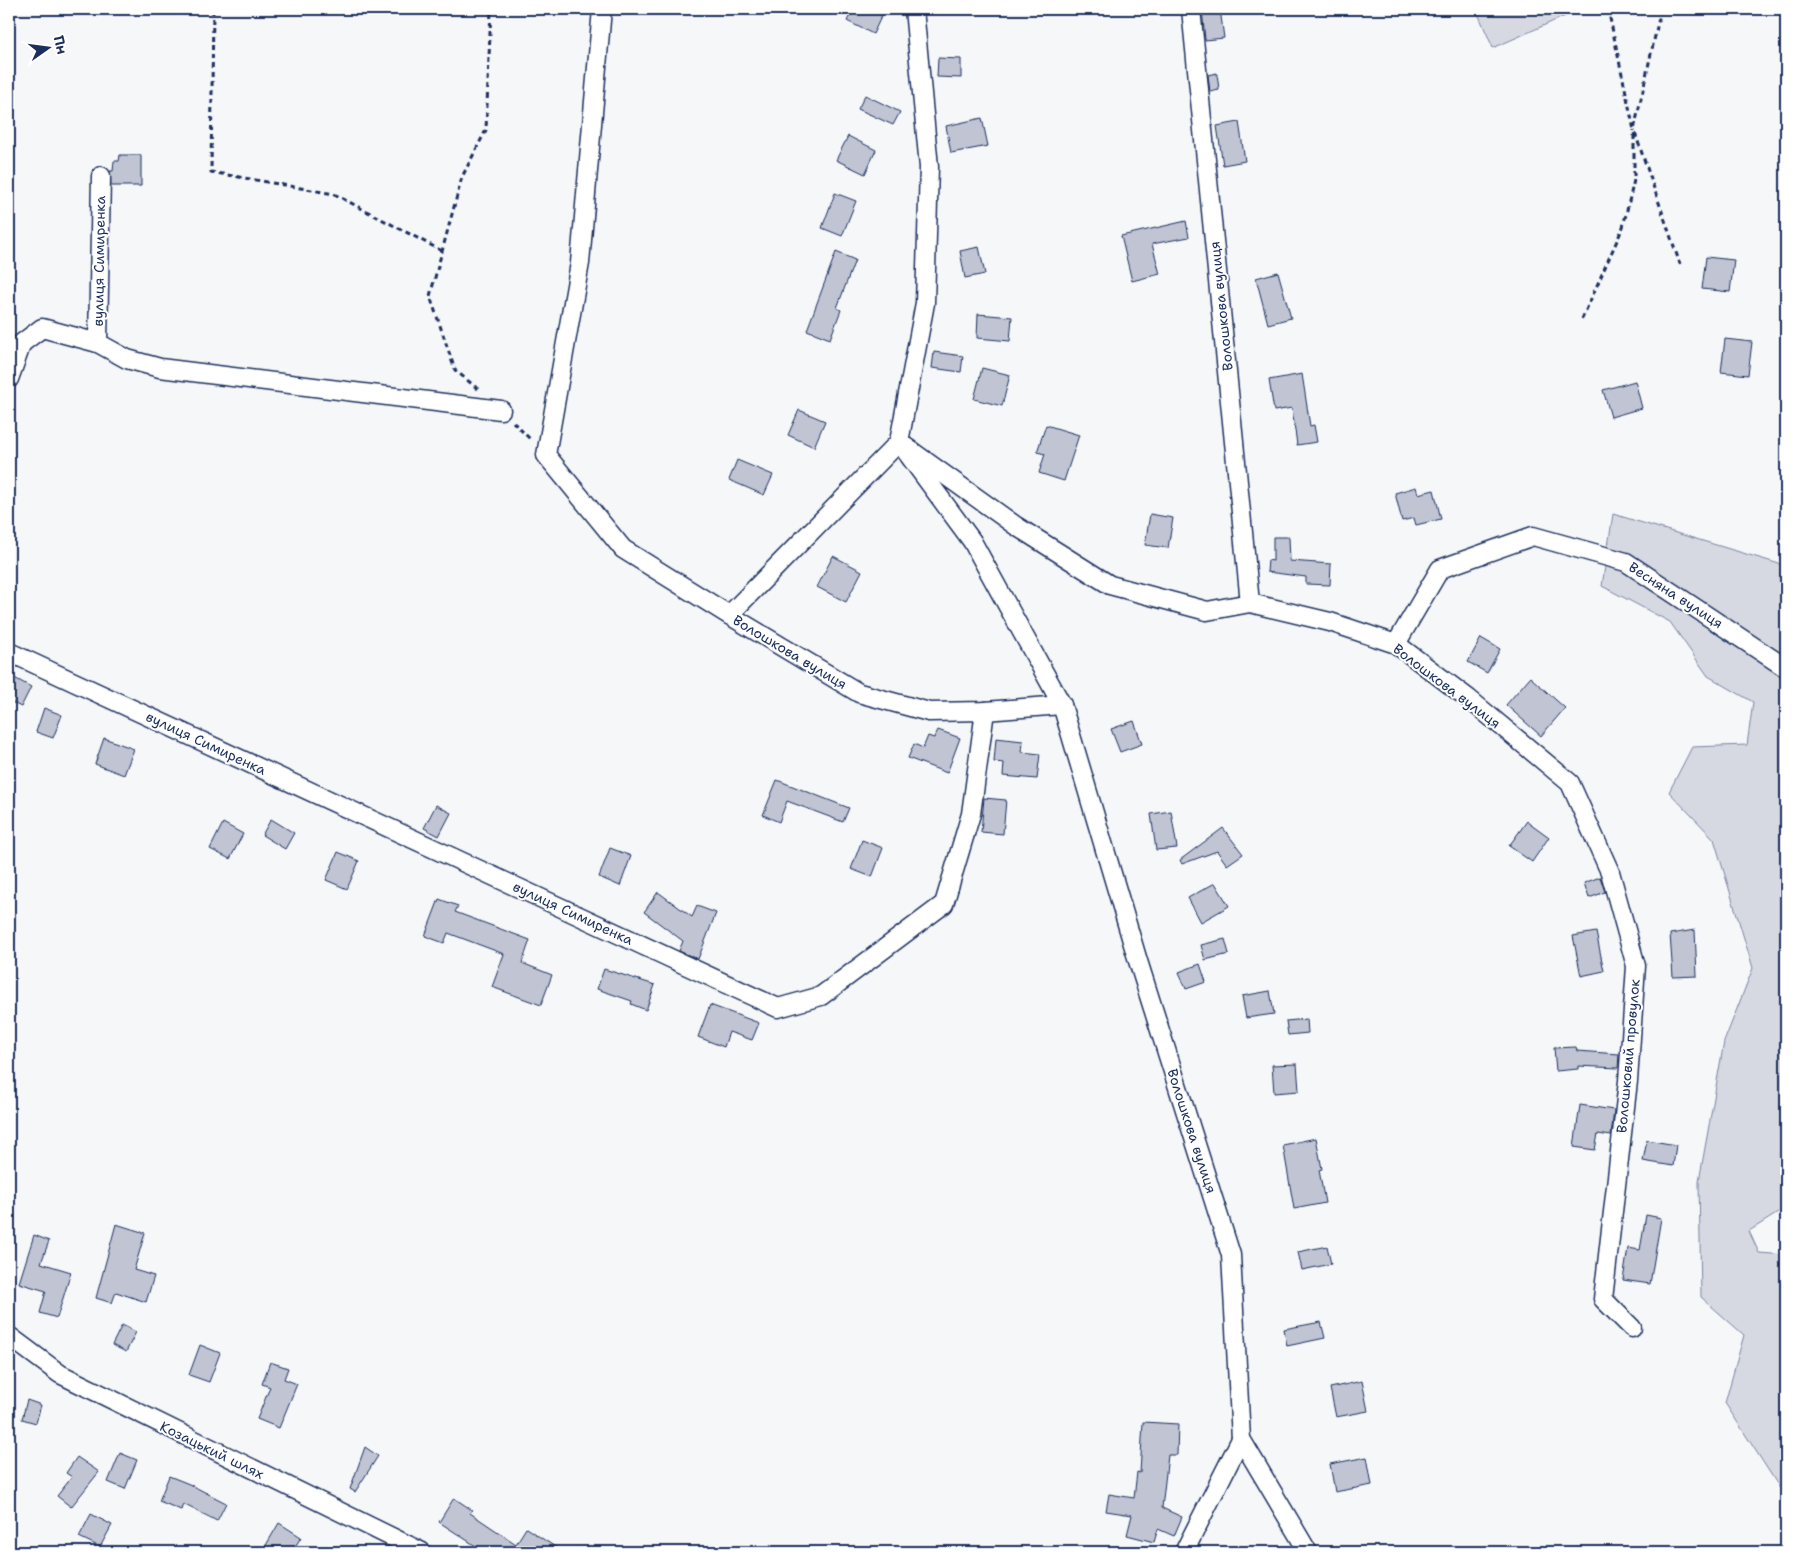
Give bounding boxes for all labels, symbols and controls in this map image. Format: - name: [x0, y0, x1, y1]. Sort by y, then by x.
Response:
- north arrow: [22, 22, 72, 72]
- text: Пн: [50, 34, 72, 56]
- street label: вулиця Симиренка: [89, 195, 109, 327]
- street label: Волошкова вулиця: [1205, 240, 1237, 372]
- street label: Весняна вулиця: [1625, 558, 1727, 632]
- street label: Волошкова вулиця: [730, 611, 850, 693]
- street label: Волошкова вулиця: [1390, 640, 1504, 732]
- street label: вулиця Симиренка: [143, 707, 269, 779]
- street label: вулиця Симиренка: [510, 877, 636, 949]
- street label: Волошковий провулок: [1612, 978, 1644, 1134]
- street label: Волошкова вулиця: [1163, 1066, 1221, 1196]
- street label: Козацький шлях: [157, 1417, 267, 1483]

